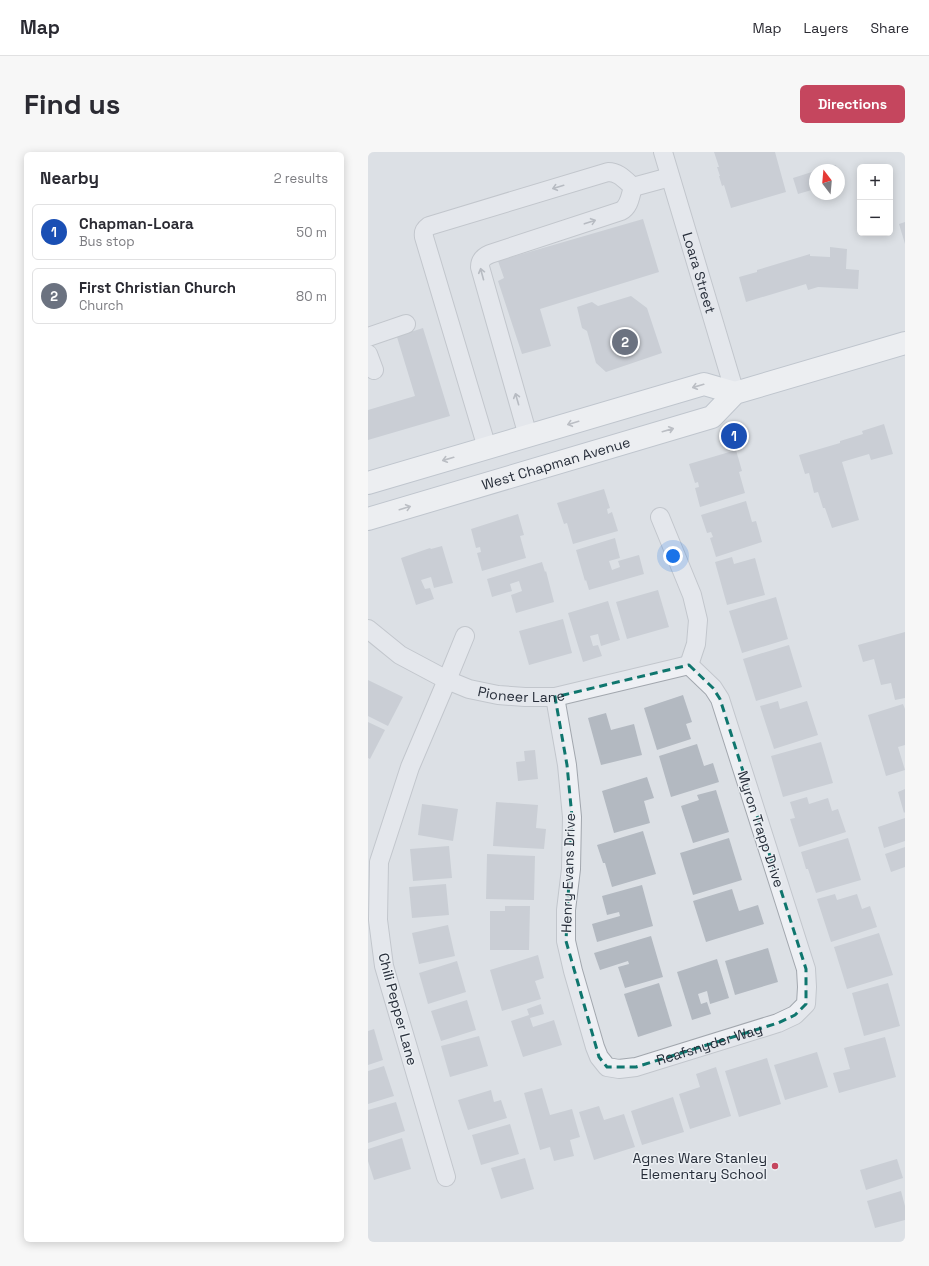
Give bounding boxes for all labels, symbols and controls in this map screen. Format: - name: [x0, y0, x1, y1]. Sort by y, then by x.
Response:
- text: Map: [20, 15, 60, 40]
- text: Map: [752, 19, 782, 37]
- text: Layers: [804, 19, 848, 37]
- text: Share: [870, 19, 909, 37]
- button: Directions: [800, 85, 905, 123]
- text: Find us: [24, 86, 121, 122]
- north arrow: [809, 164, 845, 200]
- map controls: [857, 164, 893, 236]
- button: +: [857, 164, 893, 200]
- text: Nearby: [40, 167, 99, 189]
- text: 2 results: [274, 170, 328, 187]
- one-way arrow: [552, 184, 565, 191]
- button: −: [857, 200, 893, 236]
- text: Chapman-Loara: [79, 214, 194, 233]
- one-way arrow: [583, 217, 595, 225]
- text: 1: [51, 224, 57, 241]
- text: 50 m: [296, 224, 327, 241]
- street label: Loara Street: [678, 230, 720, 315]
- text: Bus stop: [79, 233, 135, 250]
- one-way arrow: [478, 268, 485, 281]
- text: First Christian Church: [79, 278, 236, 297]
- text: 2: [50, 288, 58, 305]
- text: 80 m: [296, 288, 327, 305]
- text: Church: [79, 297, 124, 314]
- pin: 2: [612, 327, 638, 357]
- one-way arrow: [691, 383, 704, 390]
- one-way arrow: [513, 393, 520, 406]
- one-way arrow: [567, 420, 580, 427]
- pin: 1: [721, 421, 747, 451]
- one-way arrow: [662, 426, 675, 433]
- street label: West Chapman Avenue: [480, 433, 632, 494]
- one-way arrow: [442, 456, 455, 463]
- one-way arrow: [399, 504, 412, 511]
- your location: [663, 546, 683, 566]
- street label: Pioneer Lane: [476, 682, 567, 706]
- street label: Myron Trapp Drive: [734, 768, 788, 890]
- street label: Henry Evans Drive: [557, 813, 579, 933]
- street label: Chili Pepper Lane: [374, 951, 422, 1067]
- street label: Reafsnyder Way: [654, 1019, 764, 1069]
- place label: Agnes Ware Stanley Elementary School: [632, 1149, 767, 1183]
- marker: Agnes Ware Stanley Elementary School: [770, 1161, 780, 1171]

